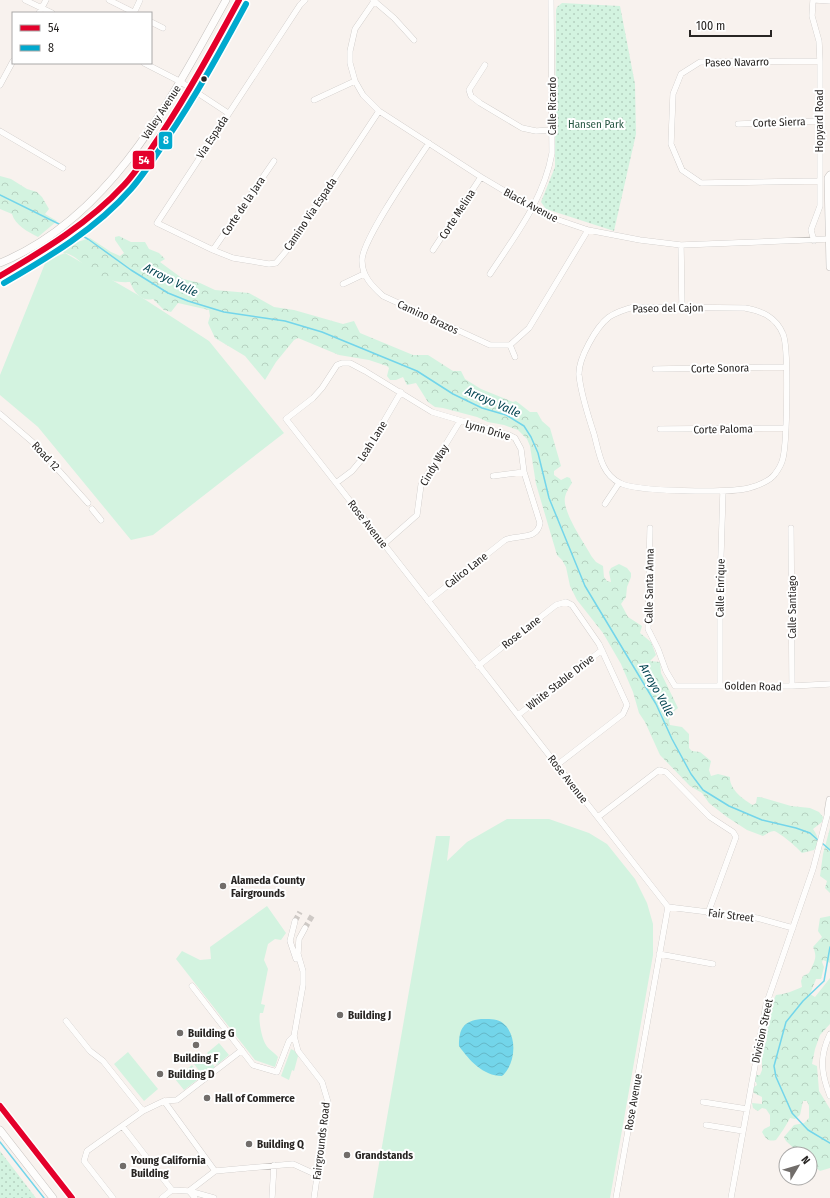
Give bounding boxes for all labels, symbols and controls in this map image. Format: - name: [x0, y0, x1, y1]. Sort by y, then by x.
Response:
- legend: [12, 12, 152, 64]
- scale bar: [690, 12, 771, 38]
- text: 100 m: [696, 19, 725, 33]
- text: 54: [48, 21, 60, 35]
- text: 8: [48, 41, 54, 55]
- street label: Paseo Navarro: [705, 55, 769, 70]
- unlabelled marker: [199, 74, 209, 84]
- street label: Calle Ricardo: [546, 77, 559, 135]
- street label: Valley Avenue: [139, 83, 184, 142]
- street label: Hopyard Road: [813, 89, 826, 153]
- street label: Via Espada: [194, 113, 231, 161]
- street label: Corte Sierra: [752, 115, 806, 130]
- park label: Hansen Park: [568, 118, 625, 131]
- line badge: 8: [158, 131, 173, 150]
- text: 8: [163, 134, 169, 147]
- line badge: 54: [132, 150, 155, 170]
- text: 54: [138, 154, 150, 167]
- street label: Corte de la Jara: [219, 174, 268, 238]
- street label: Camino Via Espada: [281, 175, 340, 253]
- street label: Black Avenue: [501, 186, 560, 225]
- street label: Corte Melina: [437, 187, 478, 242]
- water label: Arroyo Valle: [141, 260, 201, 300]
- street label: Camino Brazos: [395, 298, 461, 337]
- street label: Paseo del Cajon: [632, 301, 704, 316]
- street label: Corte Sonora: [691, 361, 749, 376]
- water label: Arroyo Valle: [462, 383, 523, 420]
- street label: Lynn Drive: [464, 417, 512, 443]
- street label: Leah Lane: [355, 419, 390, 464]
- street label: Corte Paloma: [693, 422, 753, 437]
- street label: Road 12: [29, 439, 62, 474]
- street label: Cindy Way: [417, 442, 452, 488]
- street label: Rose Avenue: [345, 498, 390, 551]
- street label: Calle Santa Anna: [642, 548, 657, 624]
- street label: Calico Lane: [442, 550, 490, 591]
- street label: Calle Enrique: [713, 558, 728, 618]
- street label: Calle Santiago: [786, 575, 799, 639]
- street label: Rose Lane: [499, 613, 543, 652]
- street label: White Stable Drive: [524, 652, 597, 713]
- water label: Arroyo Valle: [636, 660, 677, 719]
- street label: Golden Road: [724, 679, 782, 694]
- street label: Rose Avenue: [545, 753, 590, 806]
- place label: Alameda County Fairgrounds: [230, 874, 306, 900]
- marker: Alameda County Fairgrounds: [218, 881, 228, 891]
- street label: Fair Street: [707, 906, 755, 925]
- street label: Division Street: [749, 997, 776, 1064]
- place label: Building J: [348, 1009, 391, 1022]
- marker: Building J: [335, 1010, 345, 1020]
- place label: Building G: [188, 1027, 235, 1040]
- marker: Building G: [175, 1028, 185, 1038]
- marker: Building F: [191, 1040, 201, 1050]
- place label: Building F: [174, 1052, 219, 1065]
- place label: Building D: [168, 1068, 215, 1081]
- marker: Building D: [155, 1069, 165, 1079]
- street label: Rose Avenue: [622, 1073, 645, 1131]
- place label: Hall of Commerce: [215, 1092, 295, 1105]
- marker: Hall of Commerce: [202, 1093, 212, 1103]
- street label: Fairgrounds Road: [310, 1102, 333, 1181]
- place label: Building Q: [257, 1138, 305, 1151]
- marker: Building Q: [244, 1139, 254, 1149]
- north arrow: [778, 1146, 818, 1186]
- place label: Grandstands: [355, 1149, 413, 1162]
- marker: Grandstands: [342, 1150, 352, 1160]
- place label: Young California Building: [130, 1154, 206, 1180]
- text: N: [798, 1154, 813, 1167]
- marker: Young California Building: [118, 1161, 128, 1171]

